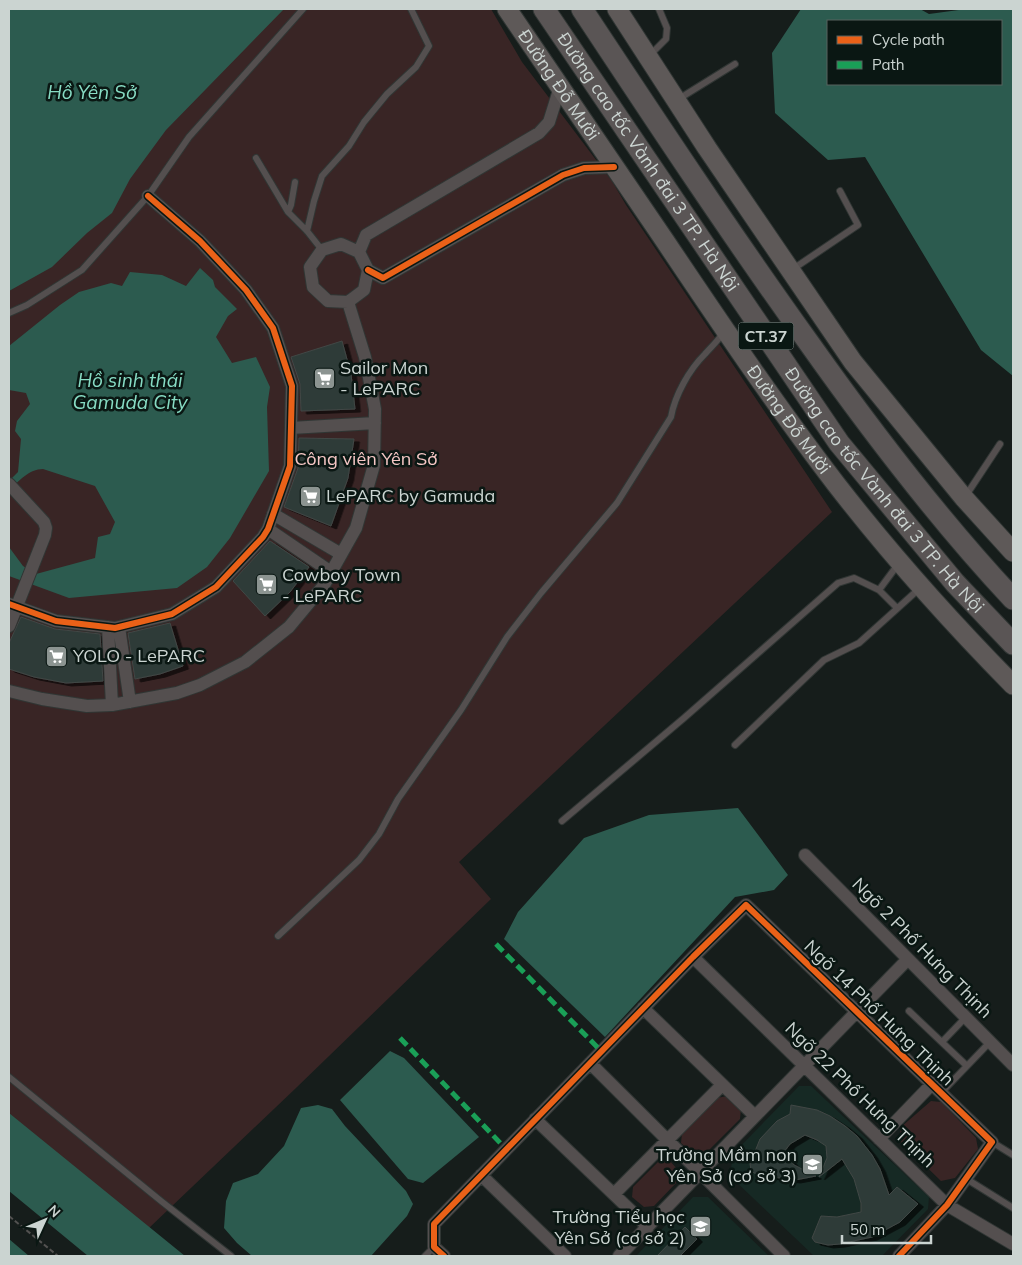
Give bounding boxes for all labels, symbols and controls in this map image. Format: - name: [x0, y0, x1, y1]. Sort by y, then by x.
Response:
- legend: [827, 20, 1002, 85]
- street label: Đường Đỗ Mười: [513, 25, 605, 145]
- street label: Đường cao tốc Vành đai 3 TP. Hà Nội: [552, 28, 745, 296]
- text: Cycle path: [872, 30, 945, 49]
- text: Path: [872, 55, 904, 74]
- water label: Hồ Yên Sở: [47, 80, 137, 104]
- road number: CT.37: [738, 322, 794, 350]
- place label: Sailor Mon - LePARC: [340, 356, 428, 400]
- street label: Đường Đỗ Mười: [742, 360, 836, 479]
- street label: Đường cao tốc Vành đai 3 TP. Hà Nội: [780, 363, 990, 618]
- supermarket icon: Sailor Mon - LePARC: [312, 366, 336, 390]
- water label: Hồ sinh thái Gamuda City: [72, 368, 188, 414]
- park label: Công viên Yên Sở: [295, 447, 437, 470]
- supermarket icon: LePARC by Gamuda: [298, 484, 322, 508]
- place label: LePARC by Gamuda: [326, 484, 495, 507]
- place label: Cowboy Town - LePARC: [282, 563, 401, 607]
- supermarket icon: Cowboy Town - LePARC: [254, 573, 278, 597]
- supermarket icon: YOLO - LePARC: [45, 644, 69, 668]
- place label: YOLO - LePARC: [72, 644, 205, 667]
- street label: Ngõ 2 Phố Hưng Thịnh: [847, 873, 997, 1023]
- street label: Ngõ 14 Phố Hưng Thịnh: [799, 935, 959, 1090]
- street label: Ngõ 22 Phố Hưng Thịnh: [780, 1017, 940, 1172]
- place label: Trường Mầm non Yên Sở (cơ sở 3): [656, 1143, 797, 1187]
- school or university icon: Trường Mầm non Yên Sở (cơ sở 3): [801, 1153, 825, 1177]
- north arrow: [20, 1195, 70, 1245]
- text: N: [44, 1201, 64, 1221]
- place label: Trường Tiểu học Yên Sở (cơ sở 2): [552, 1205, 685, 1249]
- scale bar: [842, 1212, 931, 1244]
- school or university icon: Trường Tiểu học Yên Sở (cơ sở 2): [689, 1215, 713, 1239]
- text: 50 m: [850, 1220, 885, 1239]

